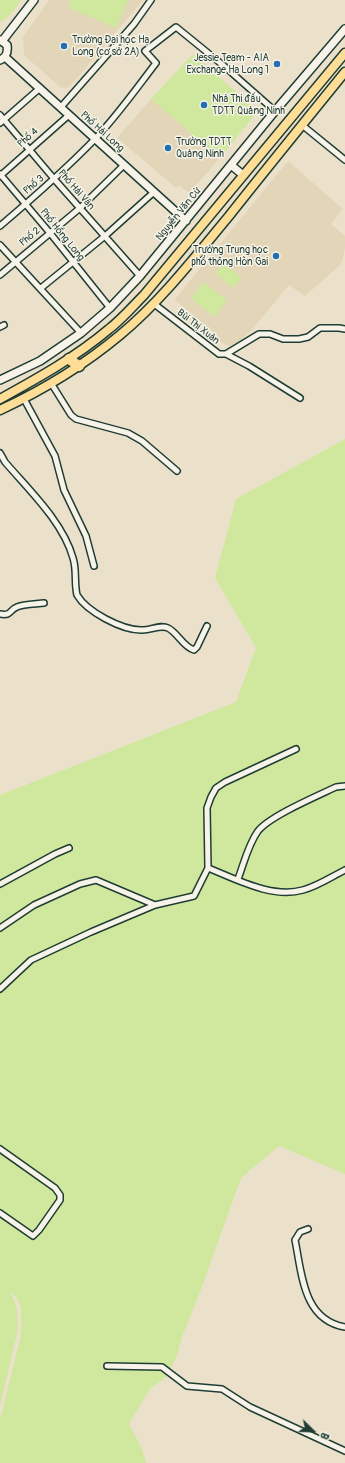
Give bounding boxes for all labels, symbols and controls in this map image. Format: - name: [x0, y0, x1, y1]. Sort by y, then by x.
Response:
- place label: Trường Đại học Hạ Long (cơ sở 2A): [72, 34, 149, 58]
- marker: Trường Đại học Hạ Long (cơ sở 2A): [59, 41, 69, 51]
- place label: Jessie Team - AIA Exchange Ha Long 1: [187, 52, 269, 76]
- marker: Jessie Team - AIA Exchange Ha Long 1: [272, 59, 282, 69]
- place label: Nhà Thi đấu TDTT Quảng Ninh: [212, 93, 285, 116]
- marker: Nhà Thi đấu TDTT Quảng Ninh: [199, 100, 209, 110]
- street label: Phố Hải Long: [78, 109, 126, 155]
- street label: Phố 4: [15, 126, 41, 150]
- place label: Trường TDTT Quảng Ninh: [176, 136, 231, 160]
- marker: Trường TDTT Quảng Ninh: [163, 143, 173, 153]
- street label: Phố Hải Vân: [55, 167, 97, 213]
- street label: Phố 3: [21, 173, 47, 197]
- street label: Nguyễn Văn Cừ: [154, 185, 204, 243]
- street label: Phố Hồng Long: [37, 206, 87, 264]
- street label: Phố 2: [17, 225, 43, 249]
- place label: Trường Trung học phổ thông Hòn Gai: [191, 244, 268, 268]
- marker: Trường Trung học phổ thông Hòn Gai: [271, 251, 281, 261]
- street label: Bùi Thị Xuân: [174, 307, 222, 347]
- north arrow: [293, 1411, 333, 1451]
- text: B: [317, 1430, 332, 1441]

